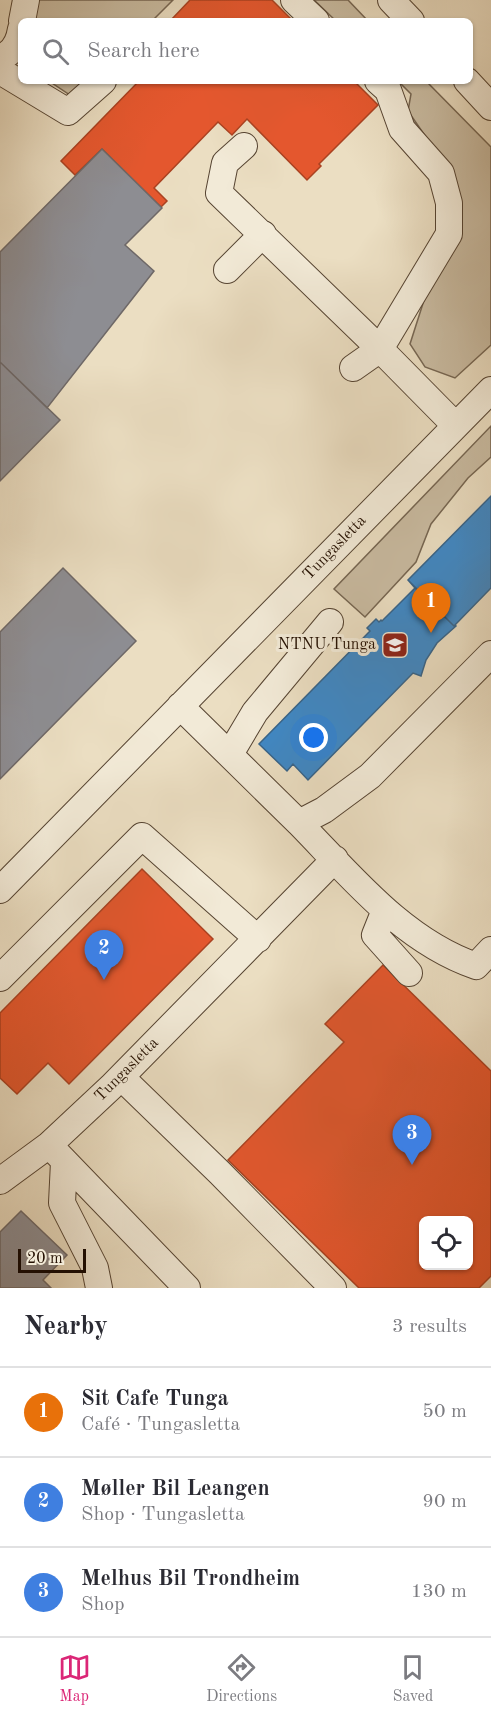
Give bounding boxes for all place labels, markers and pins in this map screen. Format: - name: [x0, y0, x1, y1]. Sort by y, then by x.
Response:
- pin: 1: [412, 584, 450, 633]
- school or university icon: NTNU Tunga: [380, 630, 410, 660]
- place label: NTNU Tunga: [278, 637, 376, 653]
- pin: 2: [84, 930, 124, 980]
- pin: 3: [392, 1116, 432, 1165]

